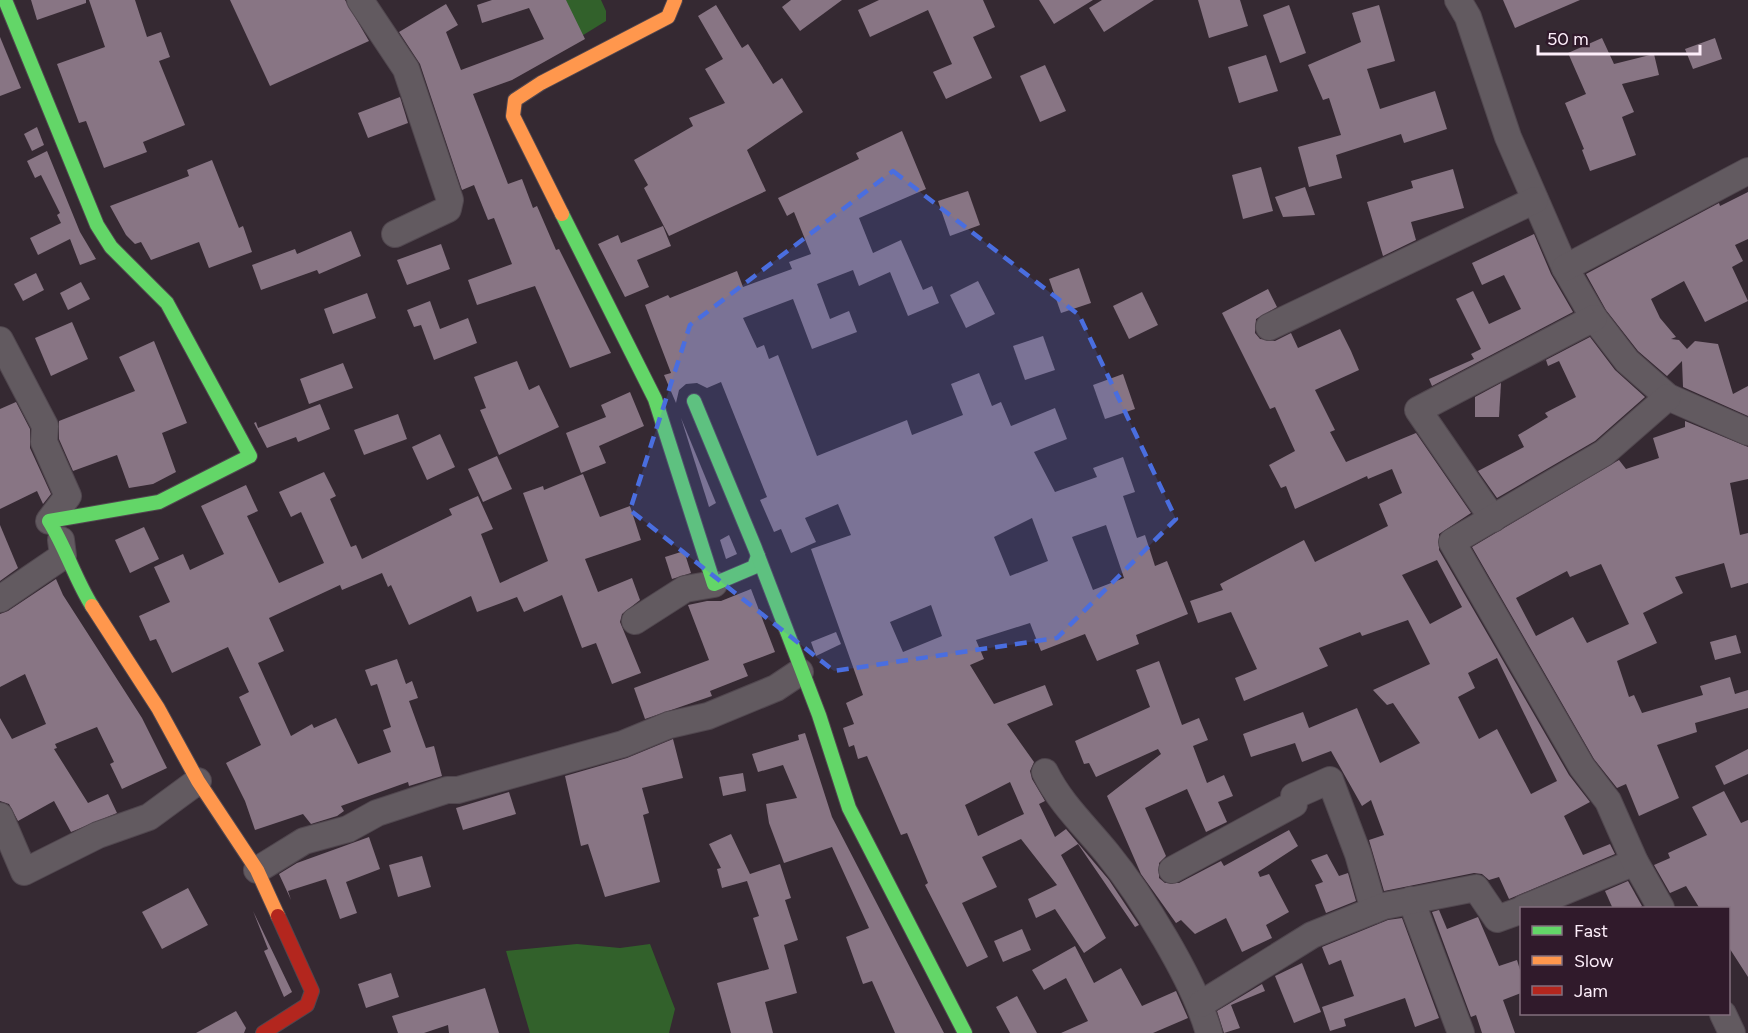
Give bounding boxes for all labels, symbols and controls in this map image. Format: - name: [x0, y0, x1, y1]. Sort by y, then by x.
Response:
- scale bar: [1538, 18, 1700, 56]
- text: 50 m: [1547, 28, 1589, 50]
- legend: [1520, 907, 1730, 1015]
- text: Fast: [1574, 920, 1608, 942]
- text: Slow: [1574, 950, 1613, 972]
- text: Jam: [1574, 980, 1608, 1002]

